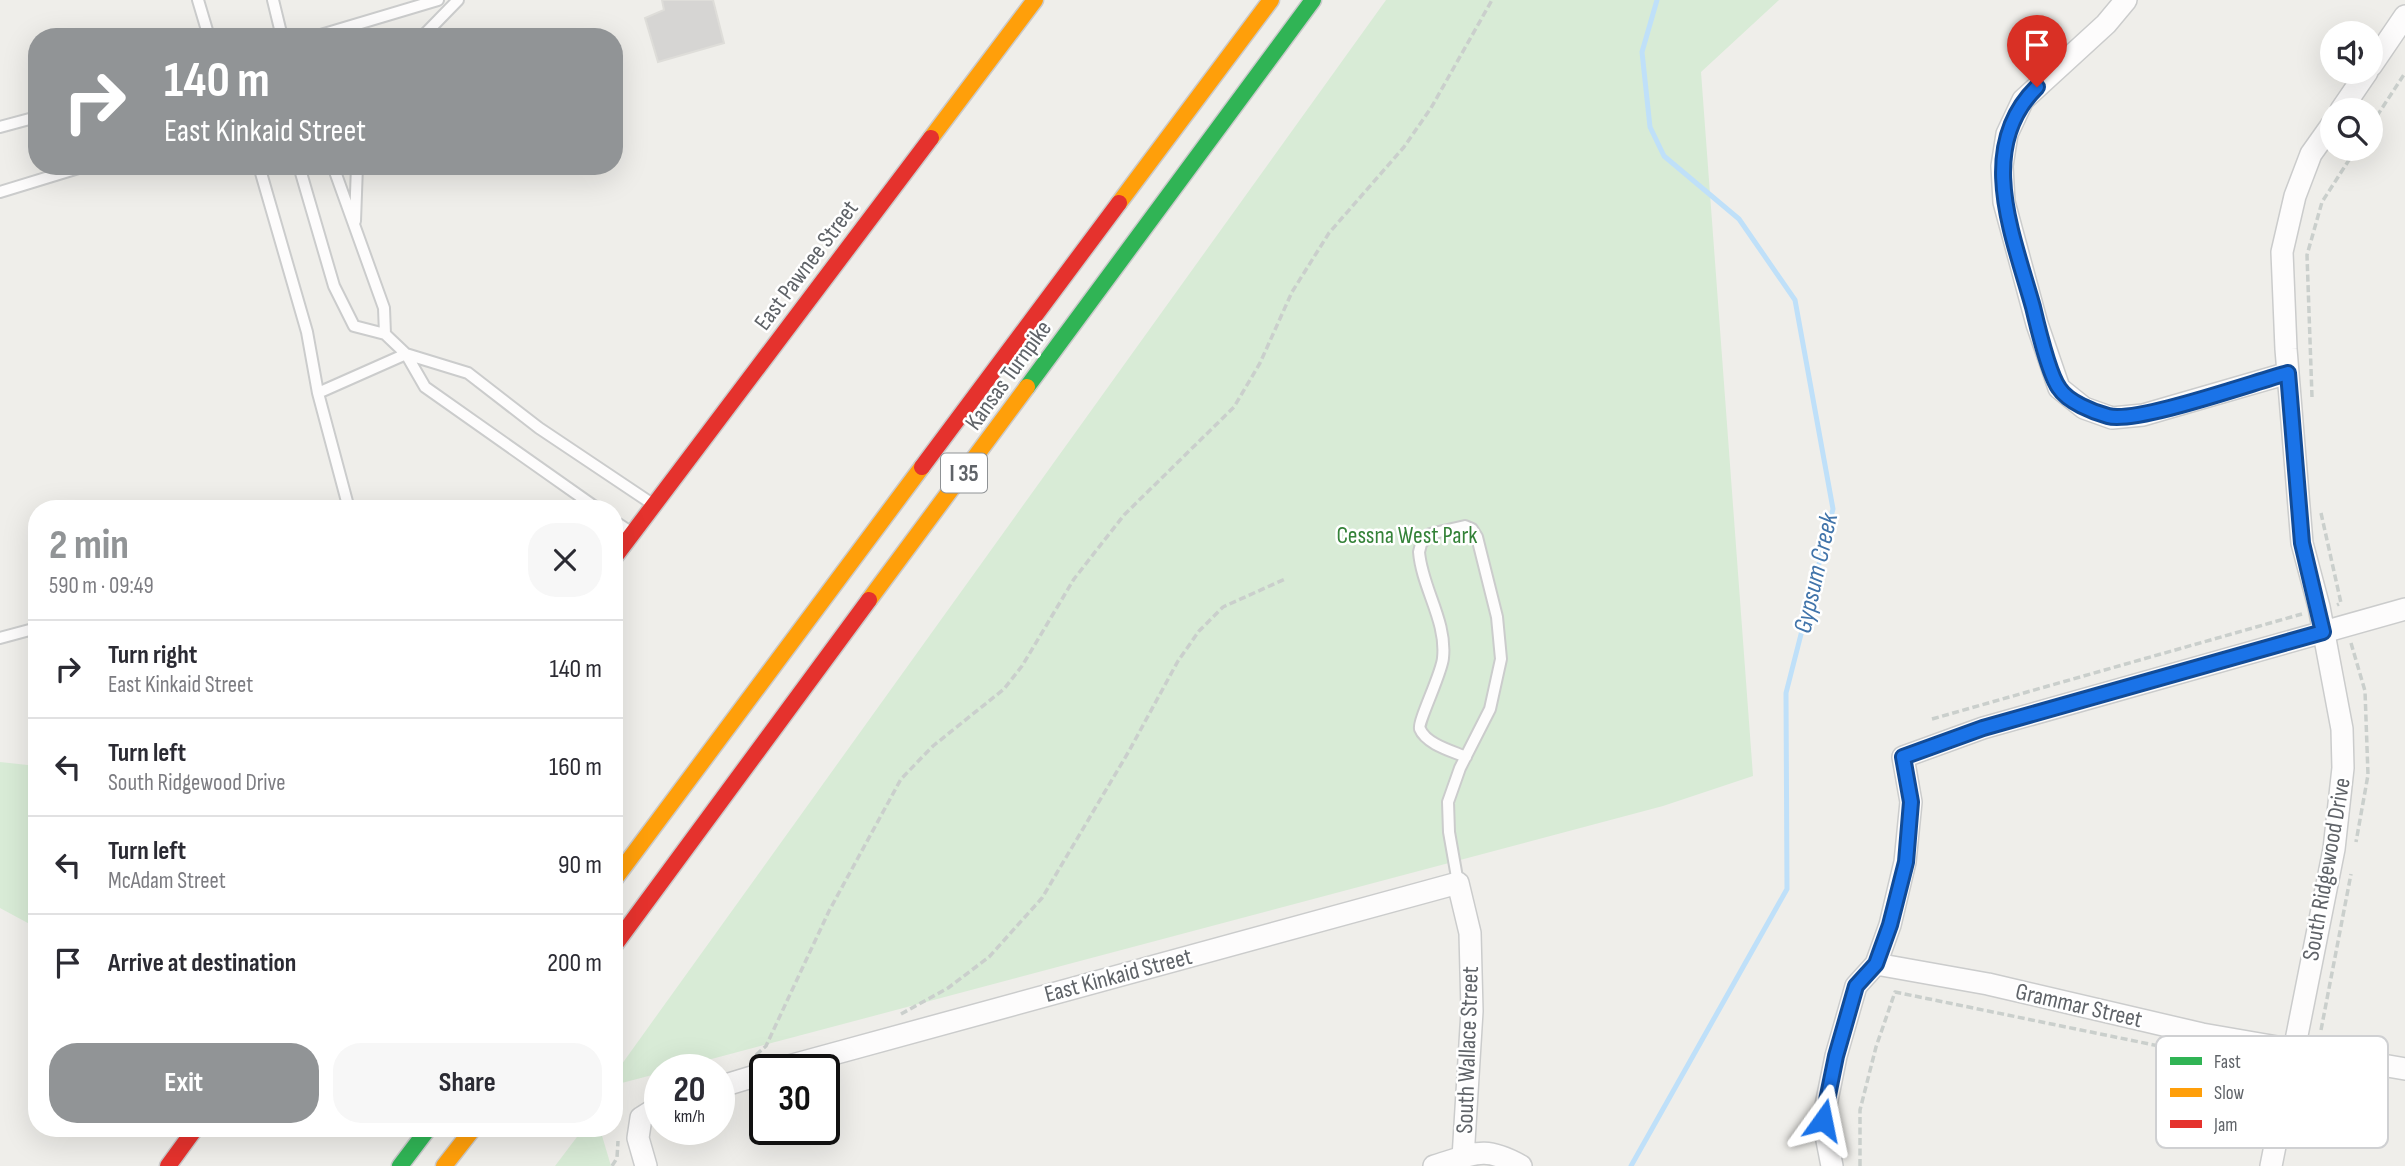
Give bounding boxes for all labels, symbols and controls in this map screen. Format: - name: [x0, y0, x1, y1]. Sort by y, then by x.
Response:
- pin: [2007, 15, 2067, 87]
- map controls: [2320, 21, 2383, 161]
- button: sound: [2320, 21, 2383, 84]
- icon: arrive: [2018, 26, 2056, 64]
- text: 140 m: [164, 52, 270, 111]
- icon: right: [49, 56, 140, 147]
- button: search: [2320, 98, 2383, 161]
- text: East Kinkaid Street: [164, 112, 366, 151]
- street label: East Pawnee Street: [748, 195, 865, 336]
- street label: Kansas Turnpike: [959, 315, 1058, 436]
- road number: I 35: [941, 453, 987, 492]
- water label: Gypsum Creek: [1788, 509, 1846, 636]
- text: 2 min: [49, 520, 129, 571]
- park label: Cessna West Park: [1336, 521, 1478, 550]
- button: close: [528, 523, 602, 597]
- text: 590 m · 09:49: [49, 572, 154, 600]
- text: Turn right: [108, 640, 197, 671]
- icon: right: [49, 650, 87, 688]
- text: 140 m: [550, 654, 602, 685]
- text: East Kinkaid Street: [108, 671, 253, 699]
- text: Turn left: [108, 738, 186, 769]
- icon: left: [49, 748, 87, 786]
- text: 160 m: [549, 752, 602, 783]
- text: South Ridgewood Drive: [108, 769, 286, 797]
- street label: South Ridgewood Drive: [2296, 775, 2357, 963]
- text: Turn left: [108, 836, 186, 867]
- icon: left: [49, 846, 87, 884]
- text: 90 m: [558, 850, 602, 881]
- text: McAdam Street: [108, 867, 226, 895]
- street label: East Kinkaid Street: [1041, 942, 1195, 1009]
- icon: arrive: [49, 944, 87, 982]
- text: Arrive at destination: [108, 948, 296, 979]
- text: 200 m: [547, 948, 602, 979]
- street label: South Wallace Street: [1450, 966, 1485, 1134]
- street label: Grammar Street: [2013, 977, 2145, 1034]
- legend: [2156, 1036, 2388, 1148]
- button: Exit: [49, 1043, 319, 1123]
- button: Share: [333, 1043, 602, 1123]
- text: Fast: [2214, 1051, 2241, 1074]
- speed limit sign: 30: [749, 1054, 840, 1145]
- text: 20: [674, 1069, 706, 1112]
- text: Slow: [2214, 1082, 2244, 1105]
- position arrow: [1786, 1083, 1860, 1157]
- text: km/h: [674, 1106, 705, 1127]
- text: Jam: [2213, 1114, 2237, 1137]

